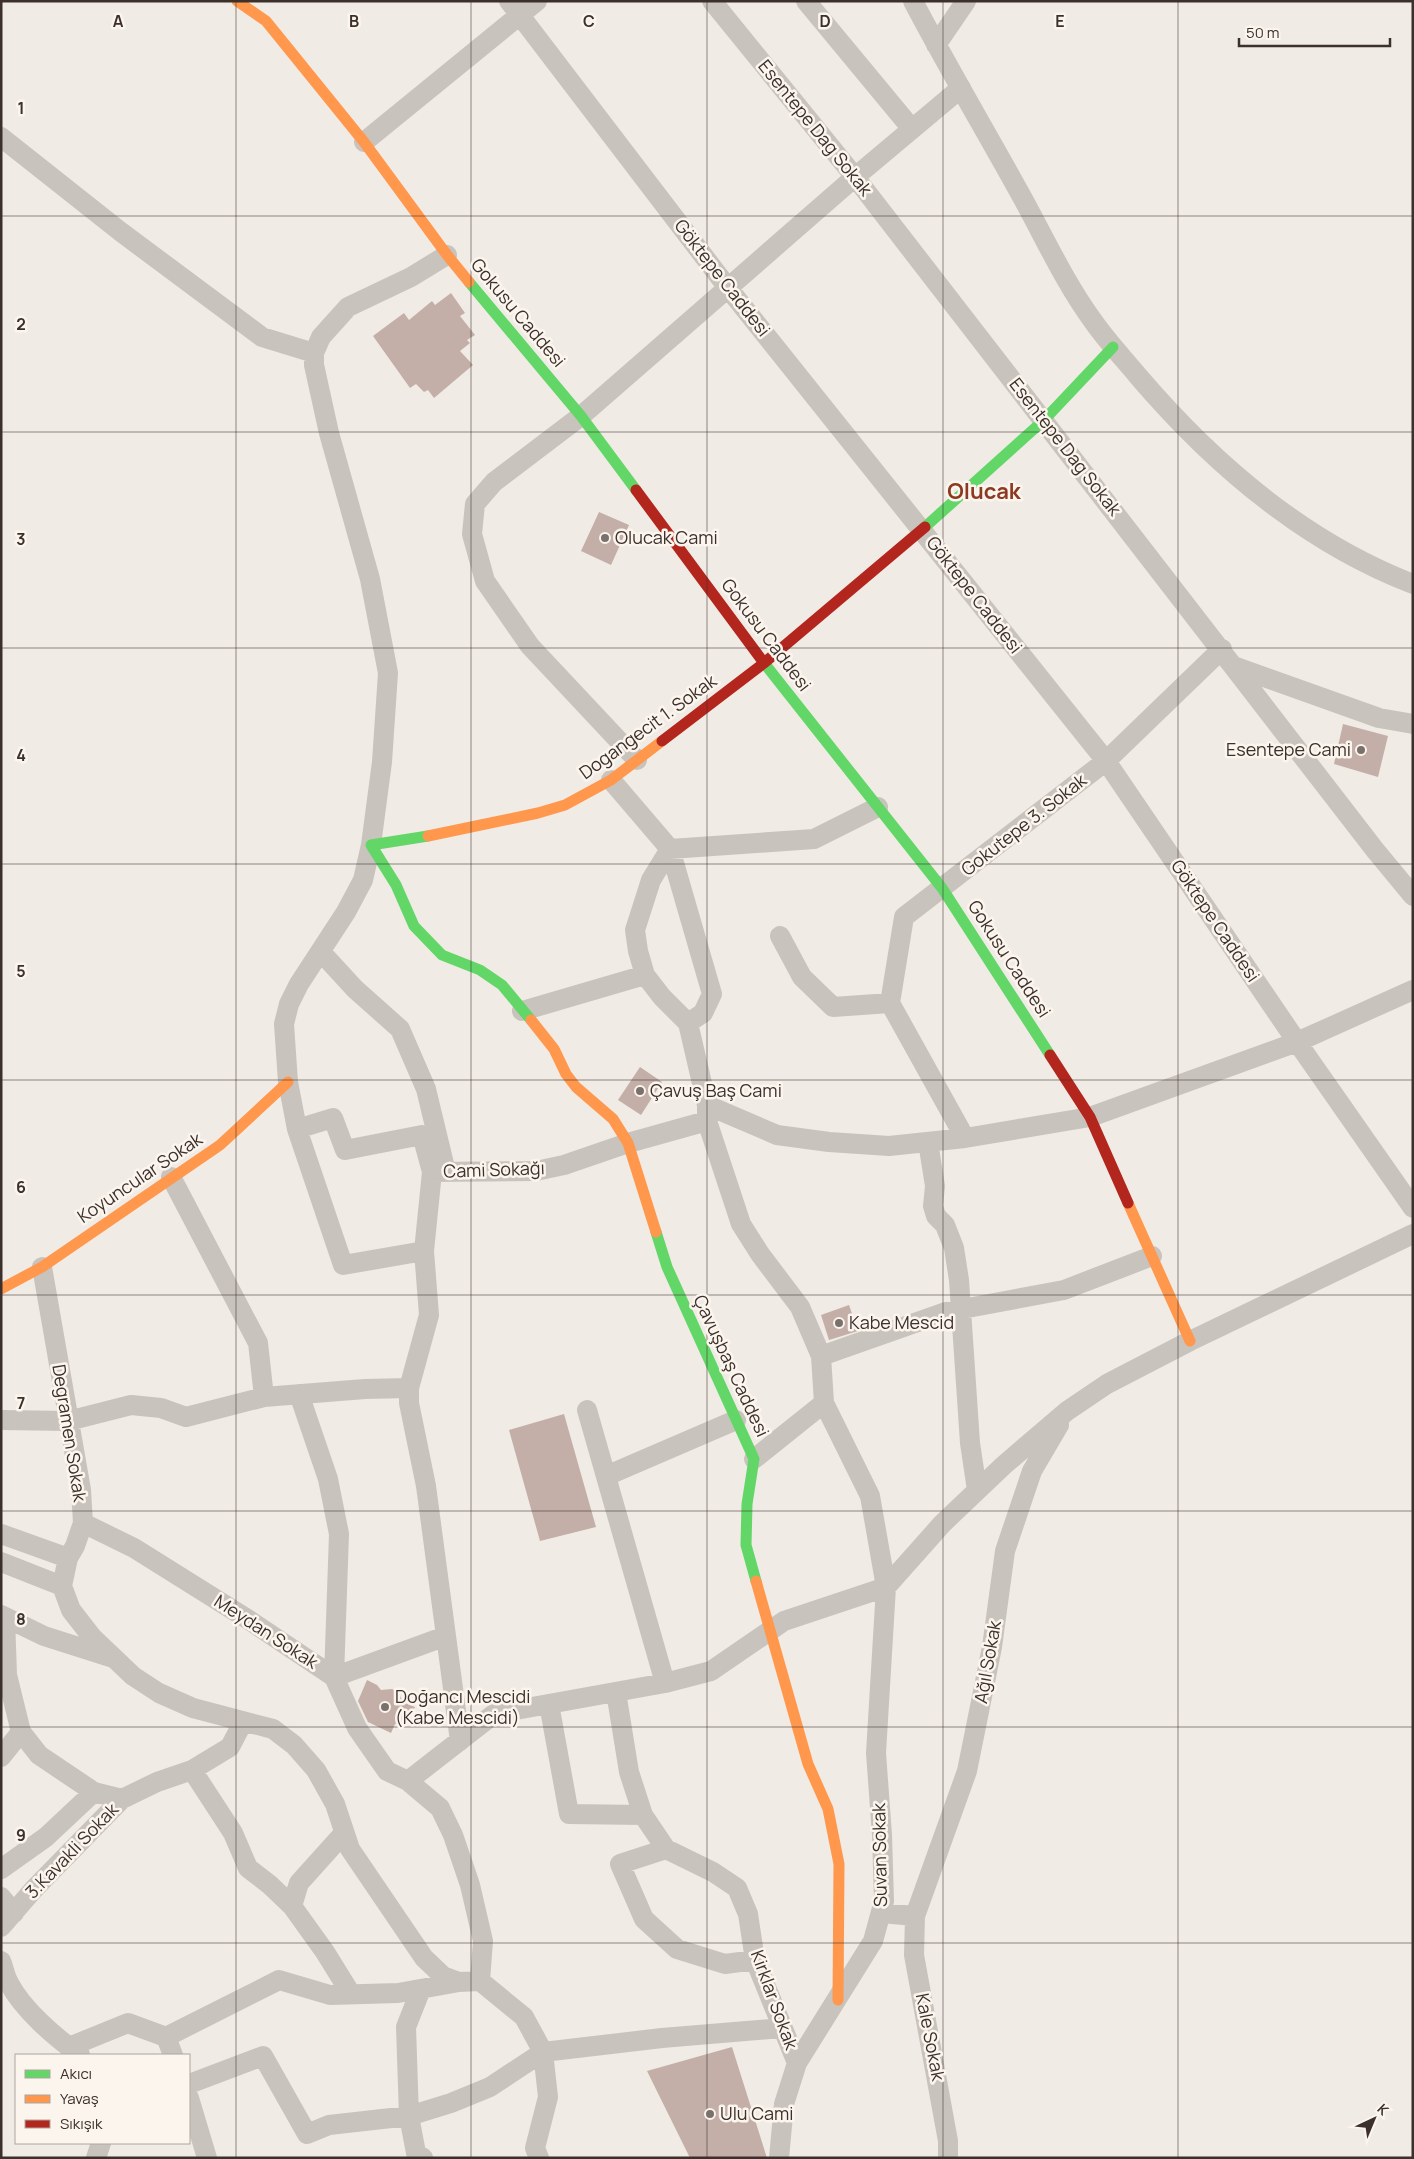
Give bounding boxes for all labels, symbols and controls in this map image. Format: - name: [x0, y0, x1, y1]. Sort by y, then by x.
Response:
- text: A: [113, 10, 124, 32]
- text: B: [349, 10, 359, 32]
- text: C: [583, 10, 595, 32]
- text: D: [819, 10, 831, 32]
- text: E: [1055, 10, 1065, 32]
- scale bar: [1239, 15, 1390, 47]
- text: 50 m: [1246, 22, 1280, 43]
- street label: Esentepe Dag Sokak: [753, 54, 879, 201]
- text: 1: [17, 97, 25, 119]
- street label: Göktepe Caddesi: [669, 214, 776, 341]
- street label: Gokusu Caddesi: [466, 253, 571, 372]
- text: 2: [16, 313, 26, 335]
- street label: Esentepe Dag Sokak: [1004, 373, 1128, 521]
- district label: Olucak: [947, 476, 1022, 506]
- place label: Olucak Cami: [615, 525, 718, 549]
- text: 3: [16, 528, 26, 550]
- street label: Göktepe Caddesi: [921, 531, 1028, 658]
- marker: Olucak Cami: [599, 532, 611, 544]
- street label: Gokusu Caddesi: [717, 573, 817, 696]
- street label: Dogangecit 1. Sokak: [574, 668, 722, 784]
- place label: Esentepe Cami: [1226, 737, 1351, 761]
- text: 4: [16, 744, 26, 766]
- marker: Esentepe Cami: [1355, 744, 1367, 756]
- street label: Gokutepe 3. Sokak: [956, 767, 1092, 881]
- street label: Göktepe Caddesi: [1166, 855, 1266, 986]
- street label: Gokusu Caddesi: [963, 895, 1057, 1022]
- text: 5: [16, 960, 26, 982]
- place label: Çavuş Baş Cami: [650, 1078, 782, 1102]
- marker: Çavuş Baş Cami: [634, 1085, 646, 1097]
- street label: Koyuncular Sokak: [72, 1126, 207, 1228]
- street label: Cami Sokağı: [443, 1155, 545, 1183]
- text: 6: [16, 1176, 26, 1198]
- street label: Çavuşbaş Caddesi: [689, 1291, 775, 1440]
- place label: Kabe Mescid: [849, 1310, 954, 1334]
- marker: Kabe Mescid: [833, 1317, 845, 1329]
- street label: Degramen Sokak: [47, 1362, 93, 1504]
- text: 7: [17, 1392, 25, 1414]
- street label: Meydan Sokak: [210, 1589, 324, 1674]
- text: 8: [16, 1608, 26, 1630]
- street label: Ağıl Sokak: [968, 1617, 1006, 1705]
- place label: Doğancı Mescidi (Kabe Mescidi): [395, 1684, 530, 1729]
- marker: Doğancı Mescidi (Kabe Mescidi): [379, 1701, 391, 1713]
- street label: 3.Kavakli Sokak: [20, 1797, 124, 1903]
- street label: Suvan Sokak: [866, 1802, 892, 1907]
- text: 9: [16, 1824, 26, 1846]
- street label: Kirklar Sokak: [746, 1947, 804, 2054]
- street label: Kale Sokak: [911, 1991, 951, 2084]
- legend: [15, 2054, 190, 2144]
- text: Akıcı: [60, 2063, 92, 2084]
- text: Yavaş: [60, 2088, 99, 2109]
- north arrow: [1349, 2094, 1399, 2144]
- text: K: [1374, 2099, 1394, 2120]
- place label: Ulu Cami: [720, 2101, 793, 2125]
- marker: Ulu Cami: [704, 2108, 716, 2120]
- text: Sıkışık: [60, 2113, 103, 2134]

